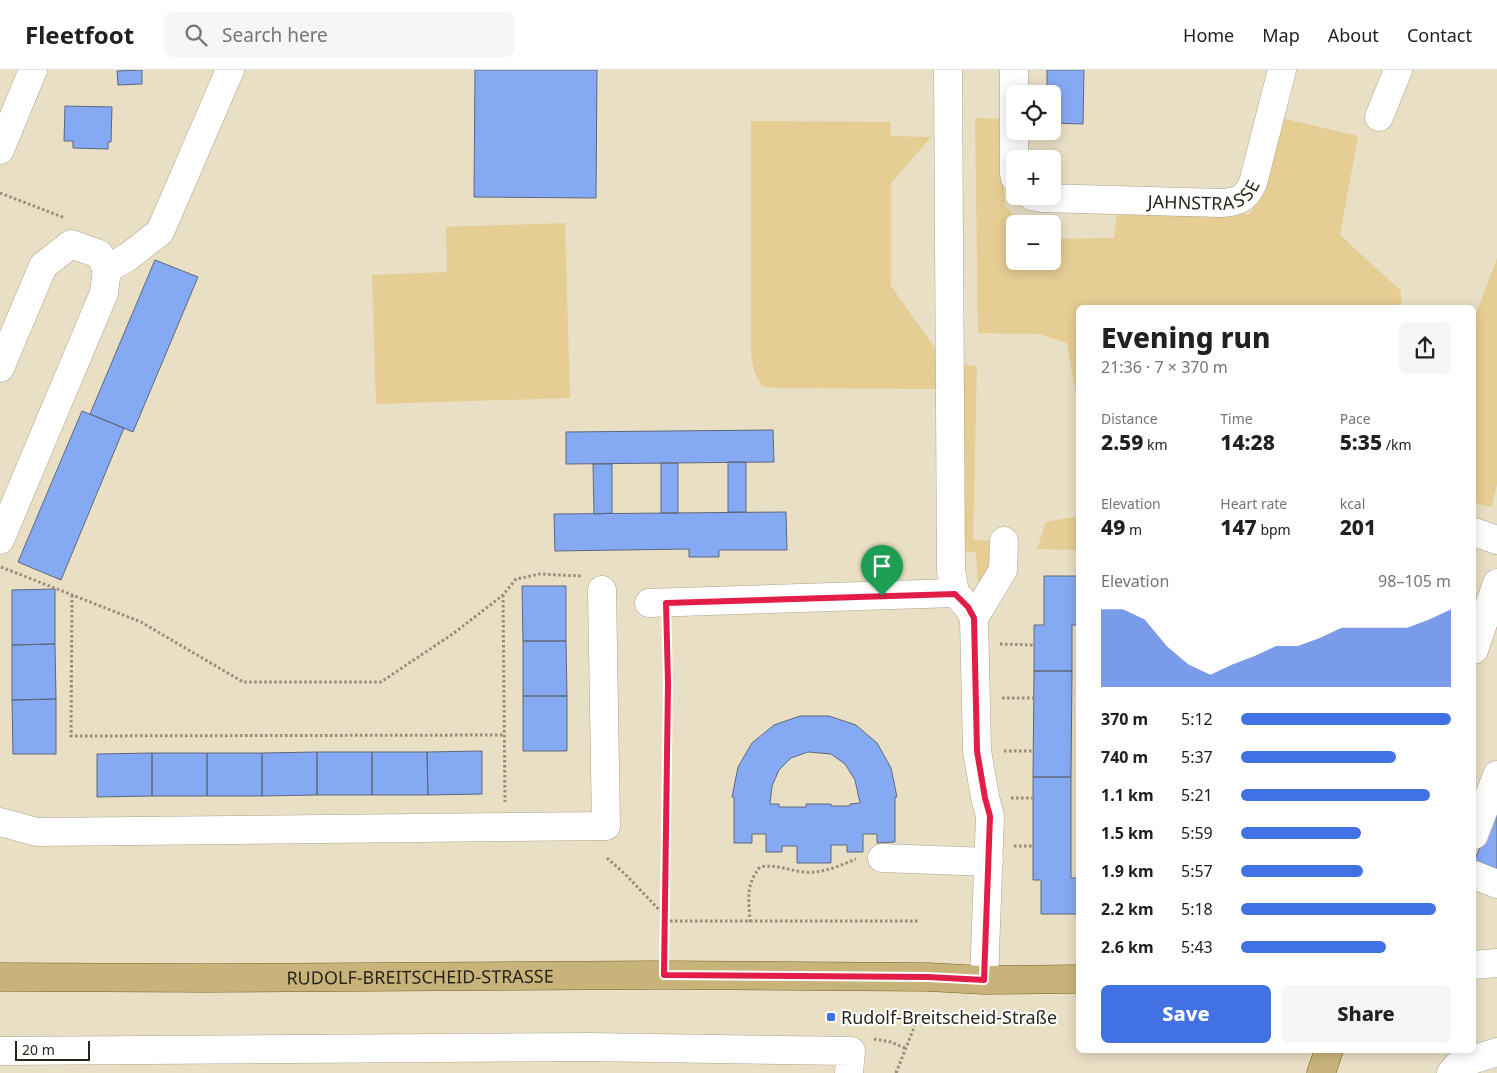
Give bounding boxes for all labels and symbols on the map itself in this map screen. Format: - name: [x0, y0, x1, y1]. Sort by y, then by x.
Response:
- street label: JAHNSTRASSE: [1145, 176, 1265, 215]
- pin: [861, 545, 903, 596]
- street label: RUDOLF-BREITSCHEID-STRASSE: [286, 964, 554, 989]
- place label: Rudolf-Breitscheid-Straße: [841, 1005, 1057, 1029]
- marker: Rudolf-Breitscheid-Straße: [825, 1011, 837, 1023]
- scale bar: [15, 1038, 90, 1061]

